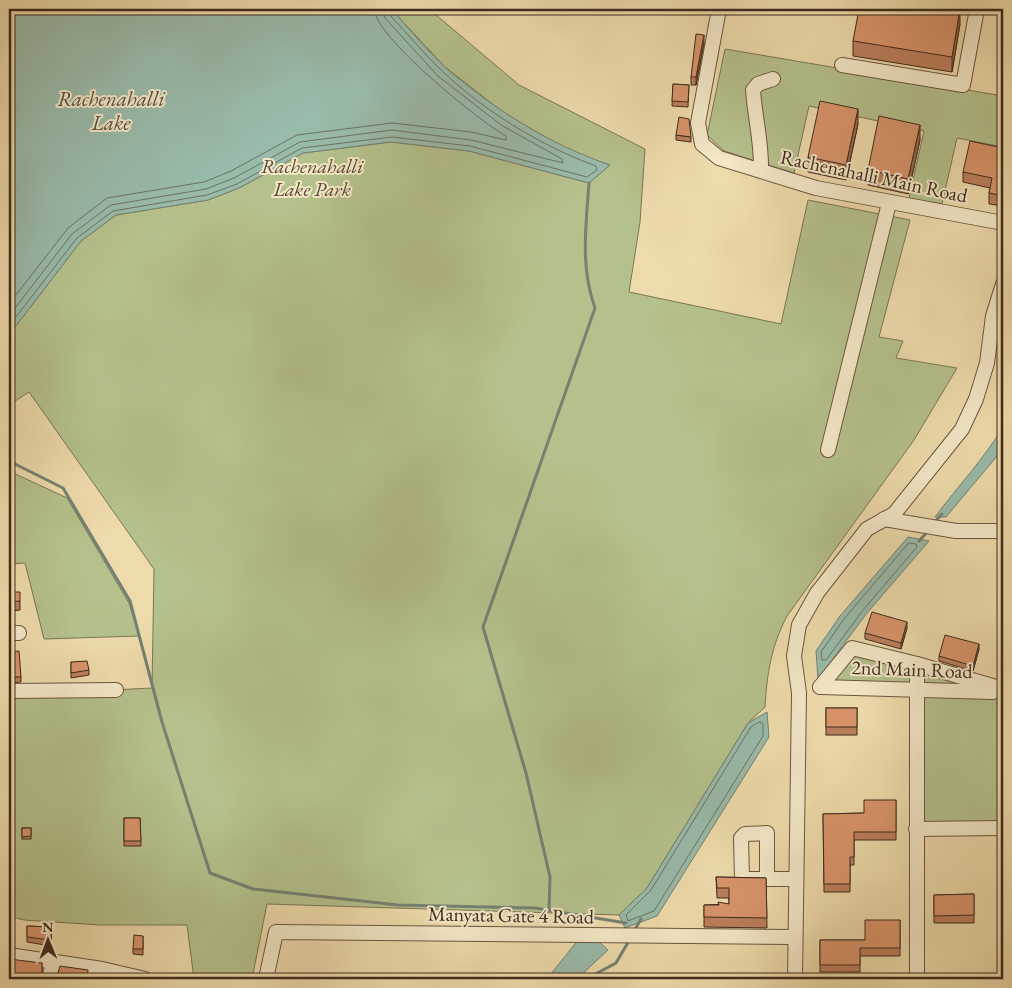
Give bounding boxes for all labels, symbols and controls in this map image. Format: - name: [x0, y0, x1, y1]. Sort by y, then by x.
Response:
- water label: Rachenahalli Lake: [57, 85, 165, 136]
- street label: Rachenahalli Main Road: [778, 143, 971, 209]
- park label: Rachenahalli Lake Park: [261, 153, 364, 202]
- street label: 2nd Main Road: [851, 654, 974, 684]
- street label: Manyata Gate 4 Road: [428, 901, 595, 929]
- north arrow: [22, 916, 72, 966]
- text: N: [42, 918, 54, 936]

